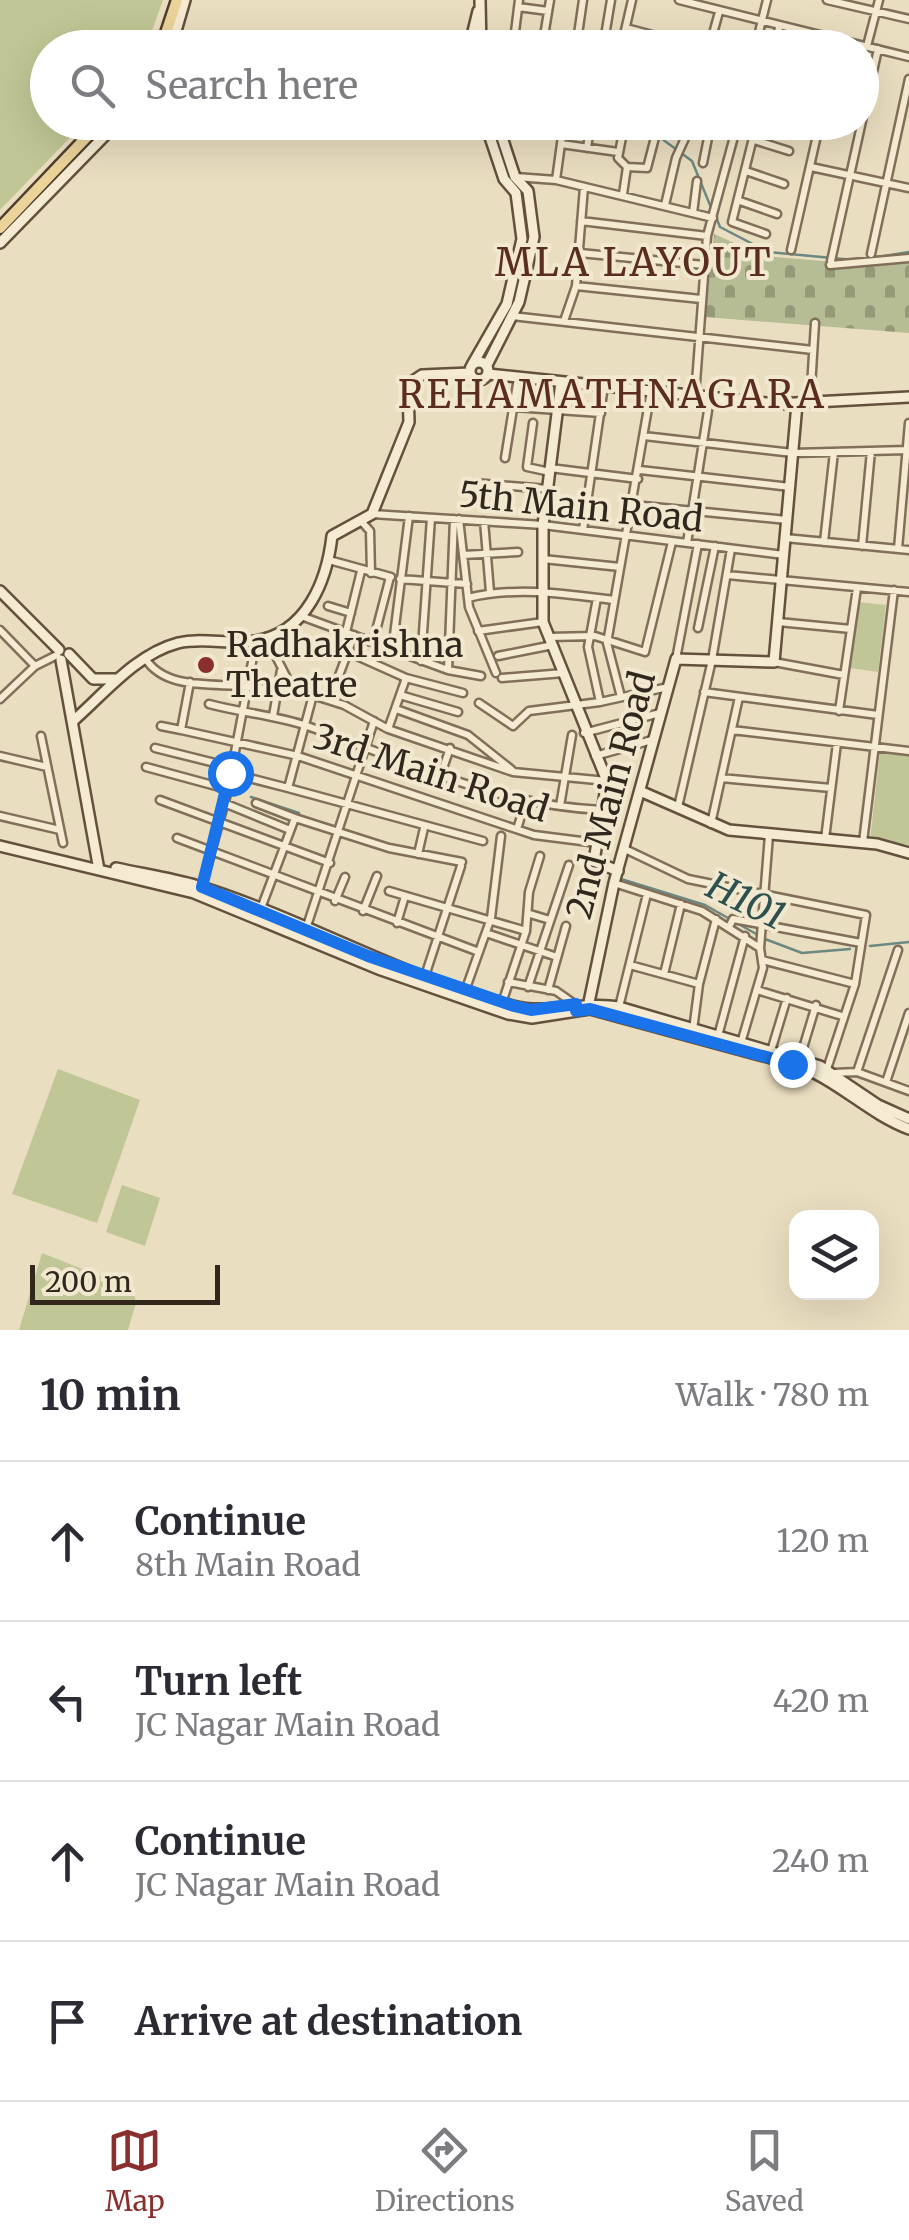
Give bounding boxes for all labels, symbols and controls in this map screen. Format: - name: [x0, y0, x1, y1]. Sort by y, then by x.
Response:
- search box: [30, 30, 879, 140]
- icon: search: [65, 58, 120, 113]
- text: Search here: [145, 62, 358, 109]
- district label: MLA LAYOUT: [495, 239, 773, 286]
- district label: REHAMATHNAGARA: [398, 371, 826, 418]
- street label: 5th Main Road: [457, 472, 705, 542]
- place label: Radhakrishna Theatre: [226, 623, 464, 707]
- marker: Radhakrishna Theatre: [195, 654, 217, 676]
- street label: 2nd Main Road: [557, 666, 665, 924]
- street label: 3rd Main Road: [308, 714, 554, 832]
- route start: [208, 751, 254, 797]
- water label: H101: [698, 861, 793, 940]
- route end: [770, 1042, 816, 1088]
- map controls: [789, 1210, 879, 1300]
- button: layers: [789, 1210, 879, 1300]
- scale bar: [30, 1260, 220, 1304]
- text: 200 m: [45, 1264, 132, 1300]
- text: 10 min: [40, 1369, 180, 1421]
- text: Walk · 780 m: [676, 1375, 869, 1415]
- text: Continue: [135, 1498, 306, 1545]
- icon: ahead: [40, 1514, 95, 1569]
- text: 120 m: [777, 1521, 869, 1561]
- text: 8th Main Road: [135, 1545, 361, 1585]
- text: Turn left: [135, 1658, 302, 1705]
- icon: left: [40, 1674, 95, 1729]
- text: 420 m: [773, 1681, 869, 1721]
- text: JC Nagar Main Road: [135, 1705, 440, 1745]
- text: Continue: [135, 1818, 306, 1865]
- icon: ahead: [40, 1834, 95, 1889]
- text: 240 m: [772, 1841, 869, 1881]
- text: JC Nagar Main Road: [135, 1865, 440, 1905]
- icon: arrive: [40, 1994, 95, 2049]
- text: Arrive at destination: [135, 1998, 522, 2045]
- tab: Map: [105, 2123, 165, 2219]
- tab: Directions: [375, 2123, 515, 2219]
- tab: Saved: [725, 2123, 804, 2219]

